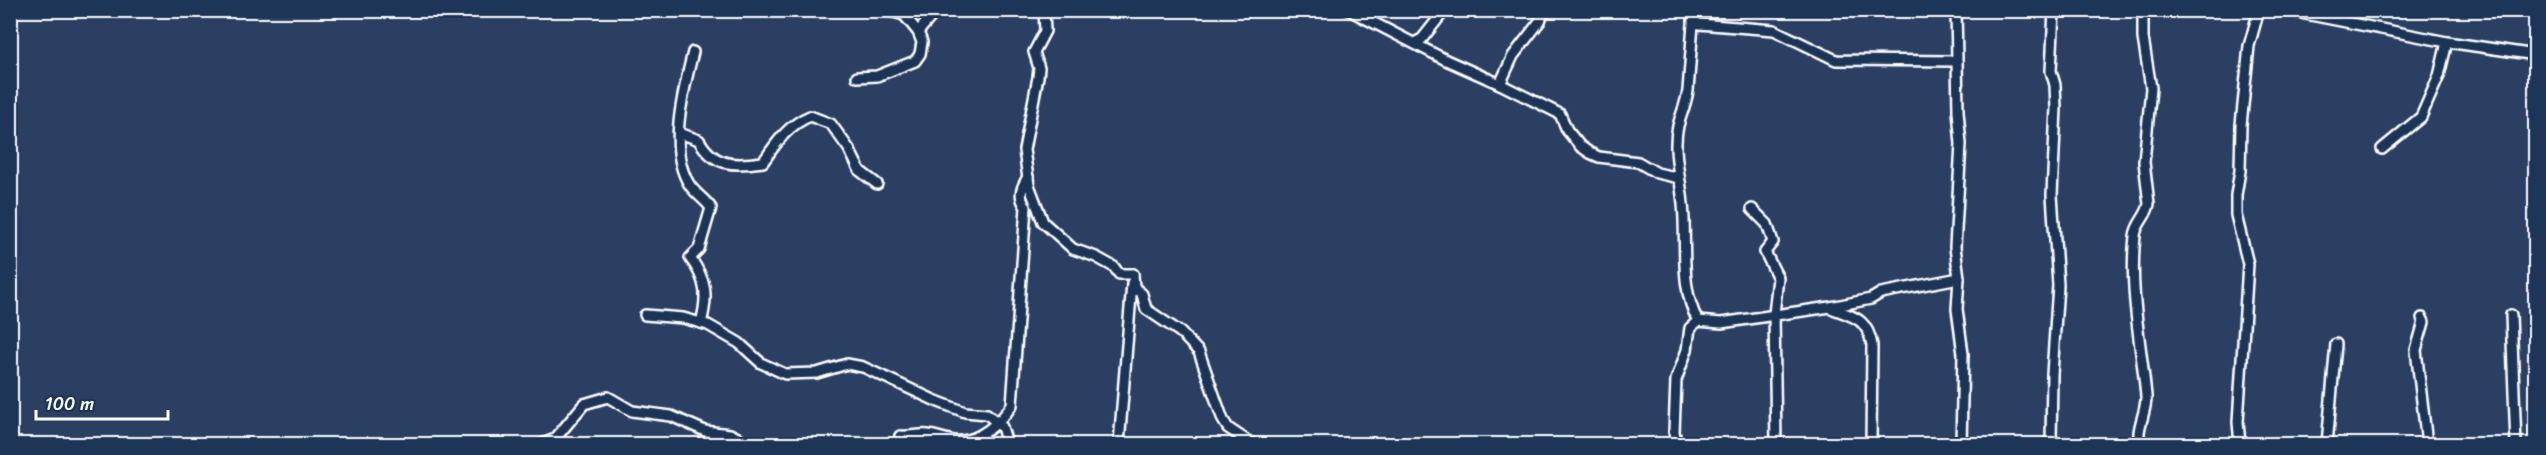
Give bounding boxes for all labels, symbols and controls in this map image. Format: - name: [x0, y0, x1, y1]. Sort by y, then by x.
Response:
- scale bar: [36, 383, 168, 421]
- text: 100 m: [45, 388, 94, 420]

